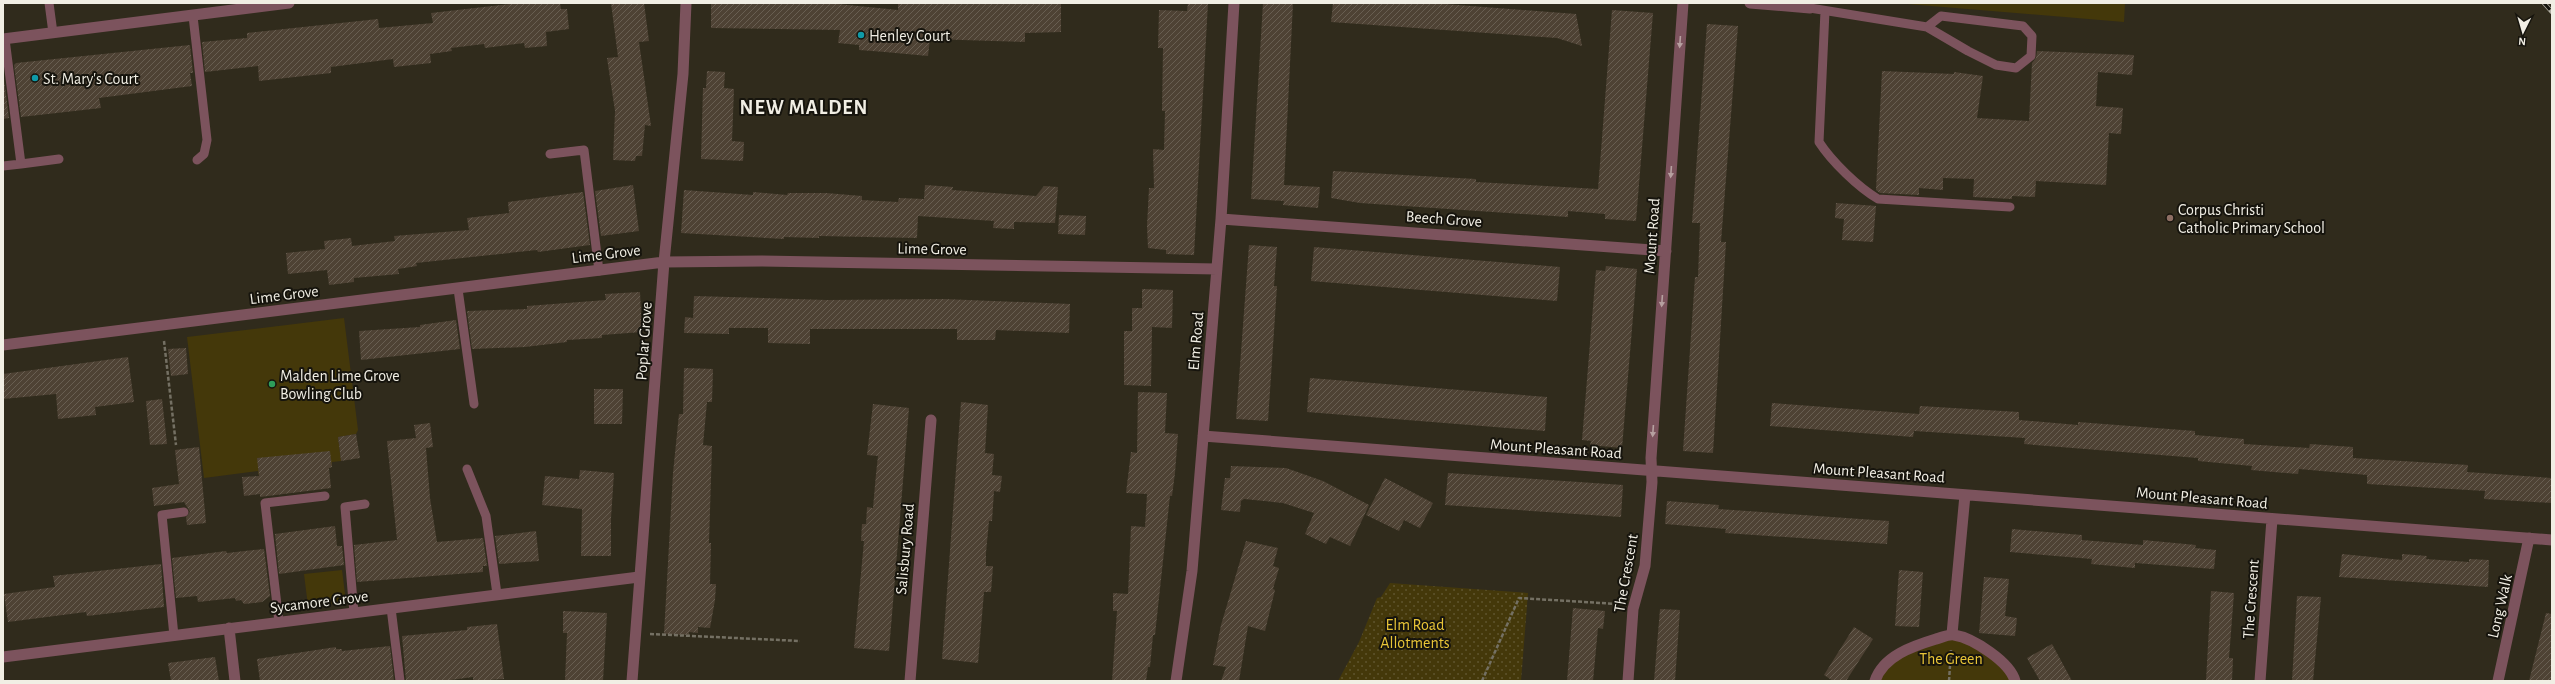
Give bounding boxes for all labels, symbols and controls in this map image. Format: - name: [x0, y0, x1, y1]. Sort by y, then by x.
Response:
- north arrow: [2503, 12, 2543, 52]
- place label: Henley Court: [869, 28, 950, 45]
- marker: Henley Court: [856, 30, 866, 40]
- one-way arrow: [1677, 36, 1684, 48]
- text: N: [2518, 36, 2526, 47]
- place label: St. Mary's Court: [43, 71, 139, 88]
- marker: St. Mary's Court: [30, 73, 40, 83]
- district label: NEW MALDEN: [740, 98, 868, 118]
- one-way arrow: [1668, 166, 1675, 178]
- street label: Mount Road: [1641, 198, 1663, 275]
- place label: Corpus Christi Catholic Primary School: [2178, 202, 2325, 237]
- street label: Beech Grove: [1405, 208, 1483, 230]
- marker: Corpus Christi Catholic Primary School: [2165, 213, 2175, 223]
- street label: Lime Grove: [897, 240, 967, 258]
- street label: Lime Grove: [571, 242, 642, 266]
- street label: Lime Grove: [249, 283, 320, 307]
- one-way arrow: [1658, 295, 1665, 307]
- street label: Poplar Grove: [633, 301, 655, 381]
- street label: Elm Road: [1185, 311, 1207, 371]
- place label: Malden Lime Grove Bowling Club: [280, 368, 400, 402]
- marker: Malden Lime Grove Bowling Club: [267, 379, 277, 389]
- one-way arrow: [1649, 425, 1656, 437]
- street label: Mount Pleasant Road: [1489, 436, 1622, 462]
- street label: Mount Pleasant Road: [1812, 460, 1945, 486]
- street label: Mount Pleasant Road: [2135, 484, 2268, 512]
- street label: Salisbury Road: [893, 503, 918, 595]
- street label: The Crescent: [1611, 533, 1641, 614]
- street label: The Crescent: [2240, 559, 2262, 639]
- street label: Long Walk: [2485, 572, 2515, 640]
- street label: Sycamore Grove: [269, 588, 369, 617]
- park label: Elm Road Allotments: [1380, 617, 1450, 651]
- park label: The Green: [1919, 651, 1983, 667]

